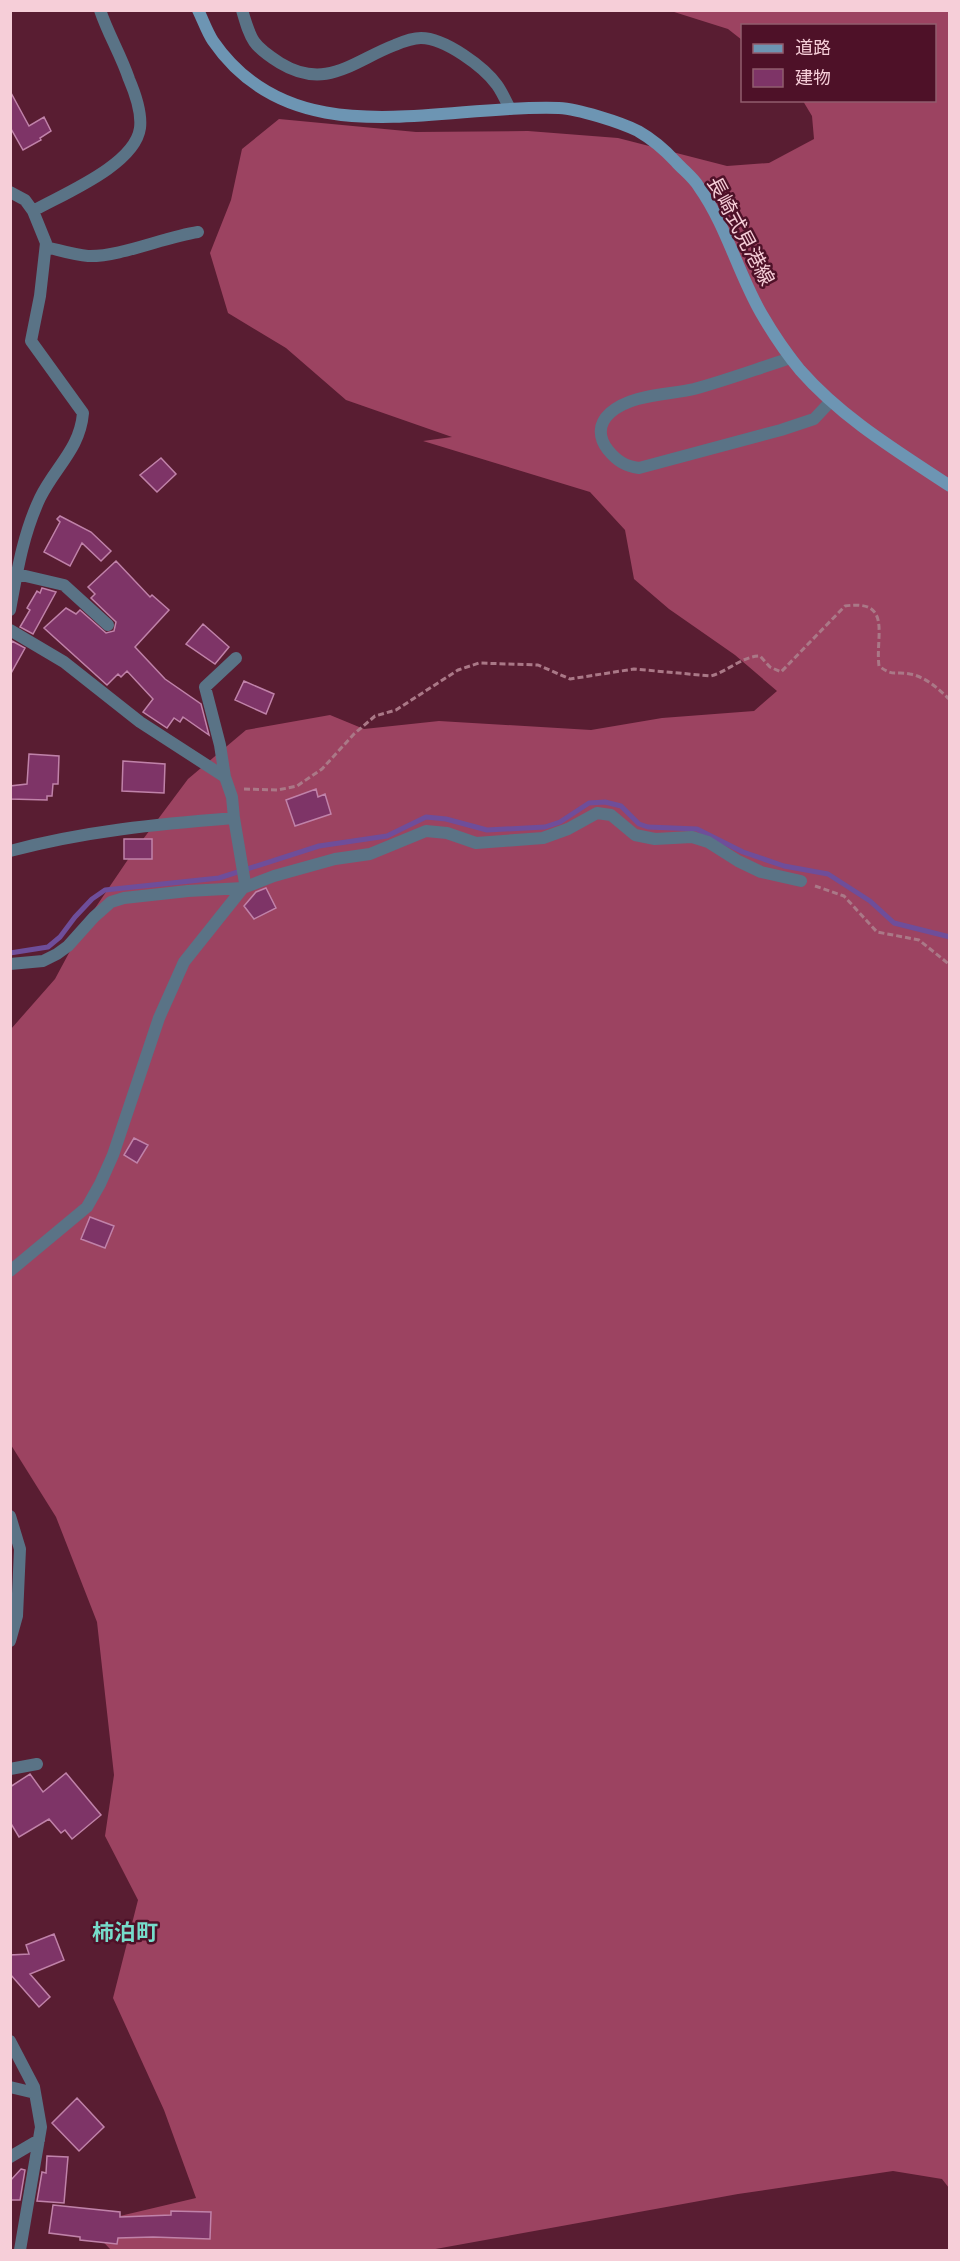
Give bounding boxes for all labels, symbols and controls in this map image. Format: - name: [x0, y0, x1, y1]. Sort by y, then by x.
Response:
- legend: [741, 24, 936, 102]
- text: 道路: [795, 37, 831, 58]
- text: 建物: [795, 67, 831, 88]
- street label: 長崎式見港線: [702, 172, 780, 290]
- district label: 柿泊町: [92, 1919, 158, 1945]

